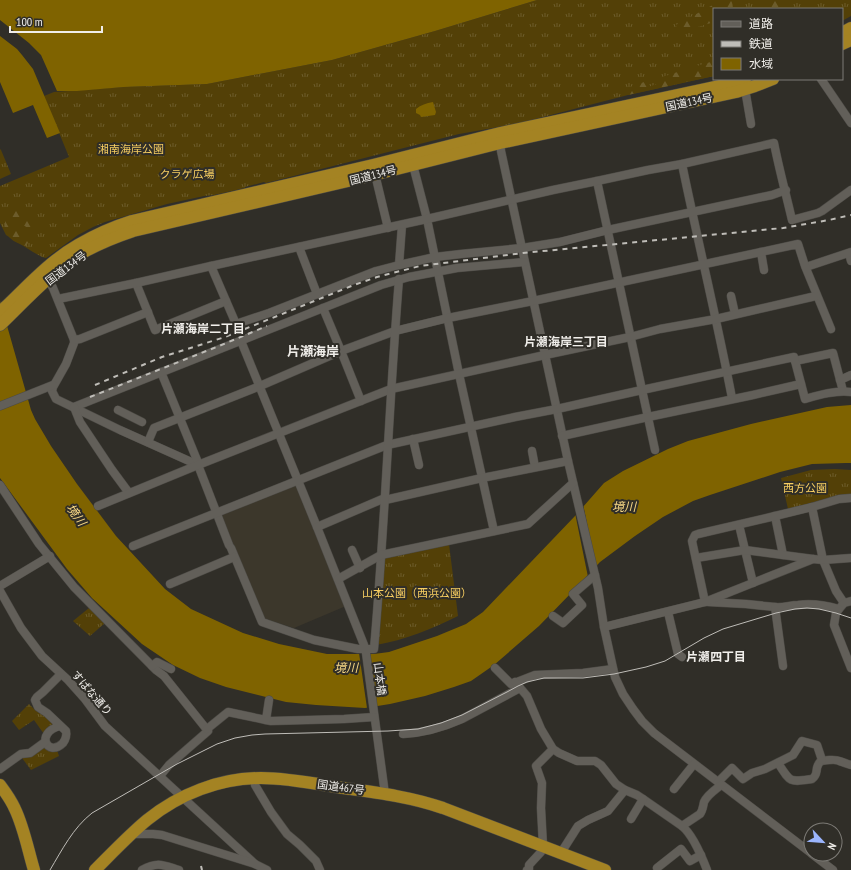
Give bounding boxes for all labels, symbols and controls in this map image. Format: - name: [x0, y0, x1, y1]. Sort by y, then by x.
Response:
- scale bar: [10, 8, 102, 34]
- legend: [713, 8, 843, 80]
- text: 100 m: [16, 14, 43, 29]
- text: 道路: [749, 16, 773, 31]
- text: 鉄道: [749, 36, 773, 51]
- text: 水域: [749, 56, 773, 71]
- street label: 国道134号: [664, 90, 714, 114]
- park label: 湘南海岸公園: [98, 142, 164, 156]
- street label: 国道134号: [348, 162, 398, 188]
- park label: クラゲ広場: [160, 167, 215, 181]
- street label: 国道134号: [43, 248, 89, 288]
- district label: 片瀬海岸二丁目: [161, 321, 245, 336]
- district label: 片瀬海岸三丁目: [524, 334, 608, 349]
- district label: 片瀬海岸: [287, 343, 339, 360]
- park label: 西方公園: [783, 481, 827, 495]
- water label: 境川: [612, 499, 638, 514]
- water label: 境川: [63, 501, 91, 530]
- park label: 山本公園（西浜公園）: [362, 586, 472, 600]
- district label: 片瀬四丁目: [686, 649, 746, 664]
- water label: 境川: [334, 660, 360, 675]
- street label: 山本橋: [371, 662, 389, 696]
- street label: すばな通り: [69, 668, 115, 718]
- street label: 国道467号: [316, 777, 366, 797]
- north arrow: [803, 822, 843, 862]
- text: N: [824, 841, 840, 852]

